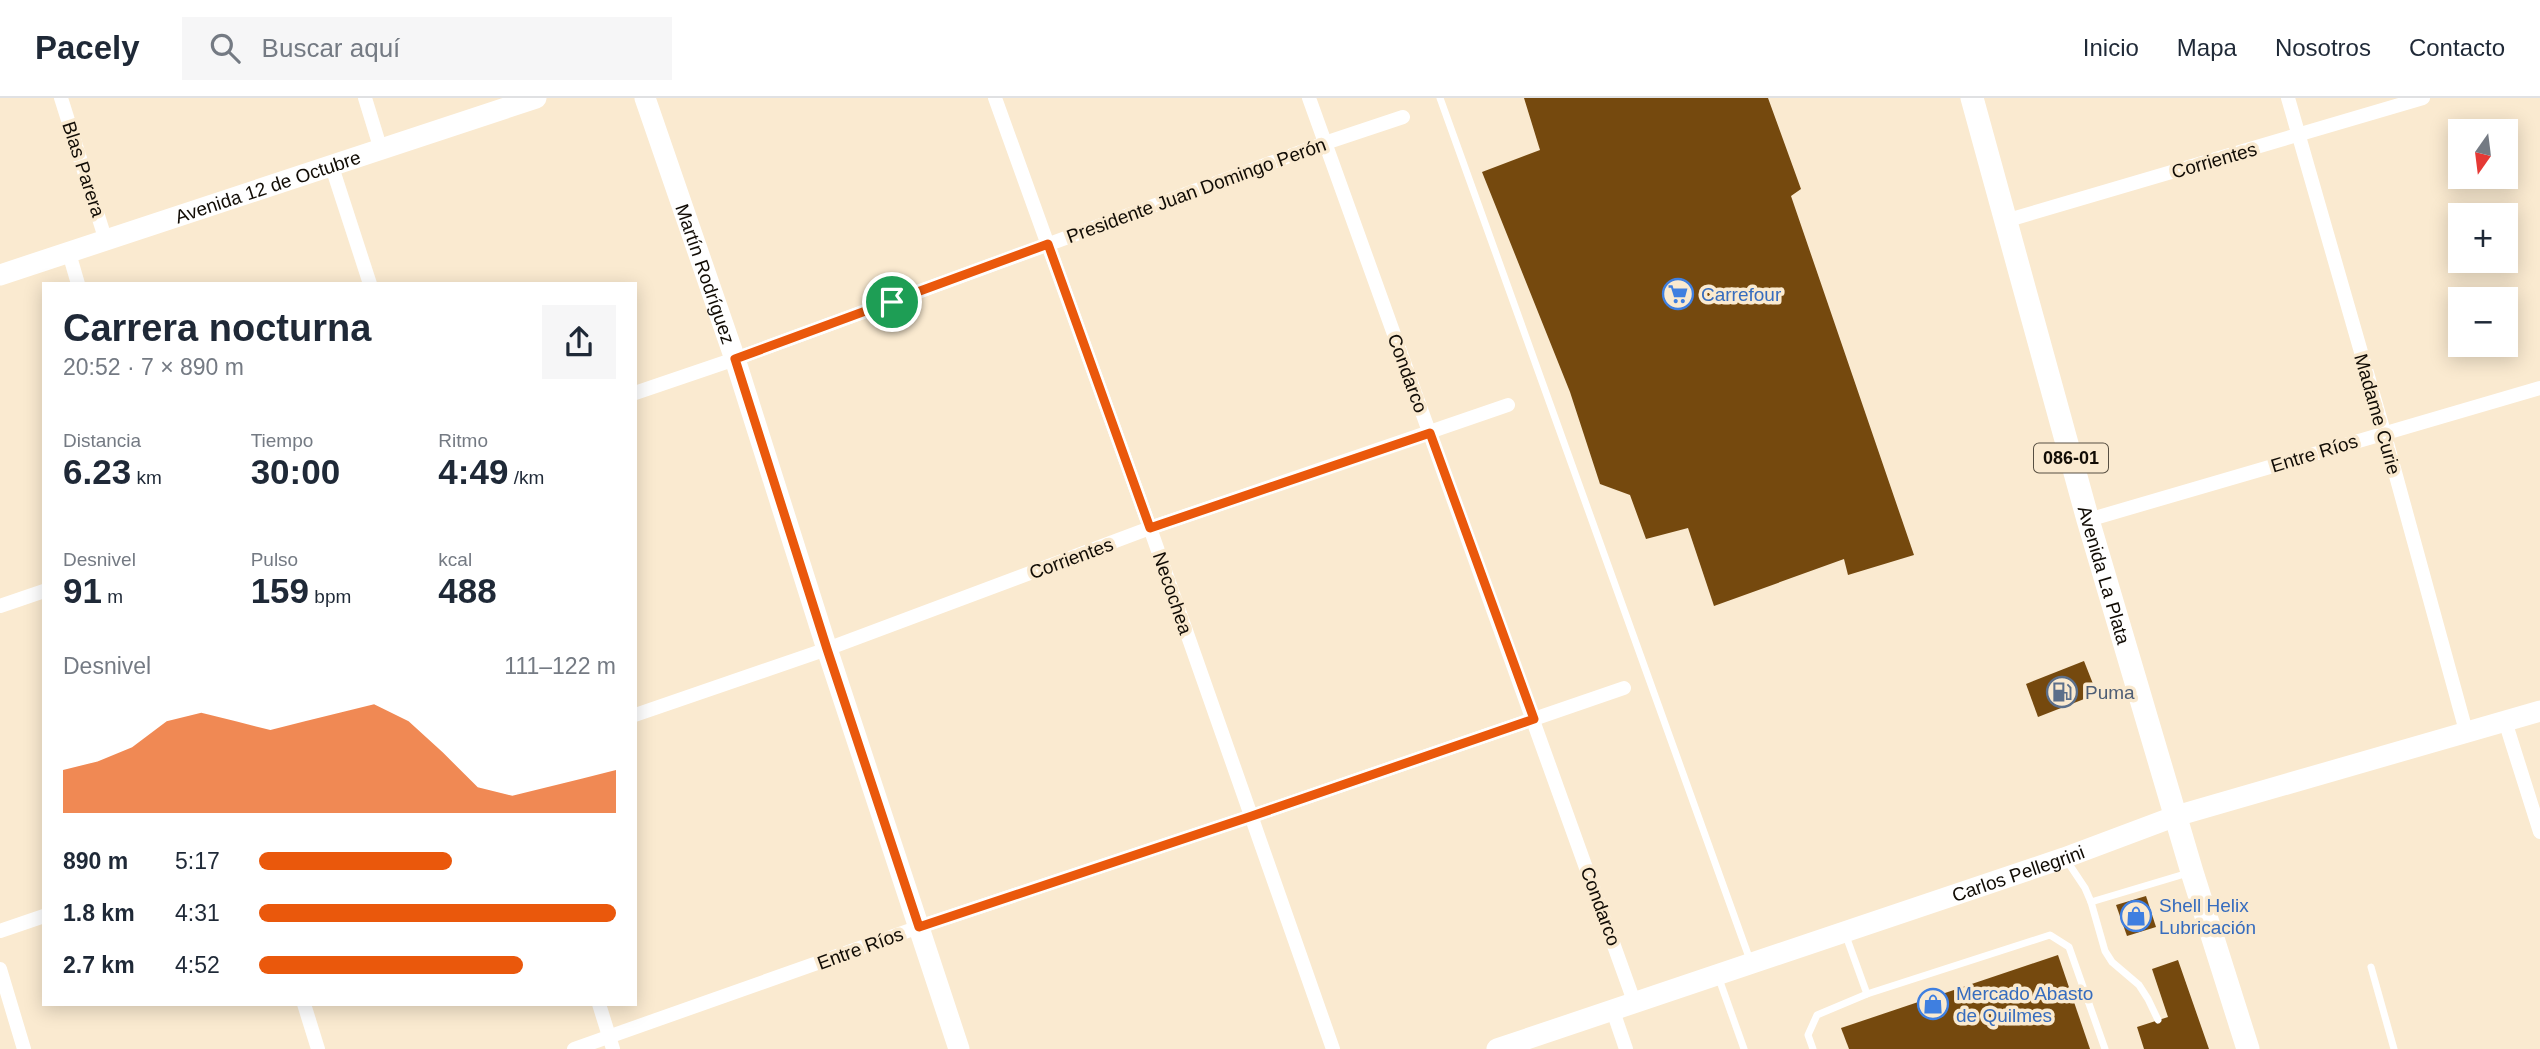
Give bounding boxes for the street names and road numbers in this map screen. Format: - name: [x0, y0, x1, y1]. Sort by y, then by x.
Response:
- street label: Blas Parera: [58, 119, 109, 220]
- street label: Presidente Juan Domingo Perón: [1064, 134, 1329, 247]
- street label: Corrientes: [2169, 138, 2259, 183]
- street label: Avenida 12 de Octubre: [172, 147, 363, 227]
- street label: Martín Rodríguez: [671, 201, 739, 347]
- street label: Condarco: [1384, 331, 1431, 415]
- street label: Madame Curie: [2350, 351, 2405, 477]
- street label: Entre Ríos: [2268, 430, 2360, 477]
- road number: 086-01: [2034, 444, 2108, 472]
- street label: Avenida La Plata: [2074, 503, 2134, 647]
- street label: Corrientes: [1026, 534, 1116, 583]
- street label: Necochea: [1149, 549, 1197, 637]
- street label: Carlos Pellegrini: [1949, 841, 2087, 906]
- street label: Condarco: [1577, 864, 1624, 948]
- street label: Entre Ríos: [814, 923, 906, 974]

